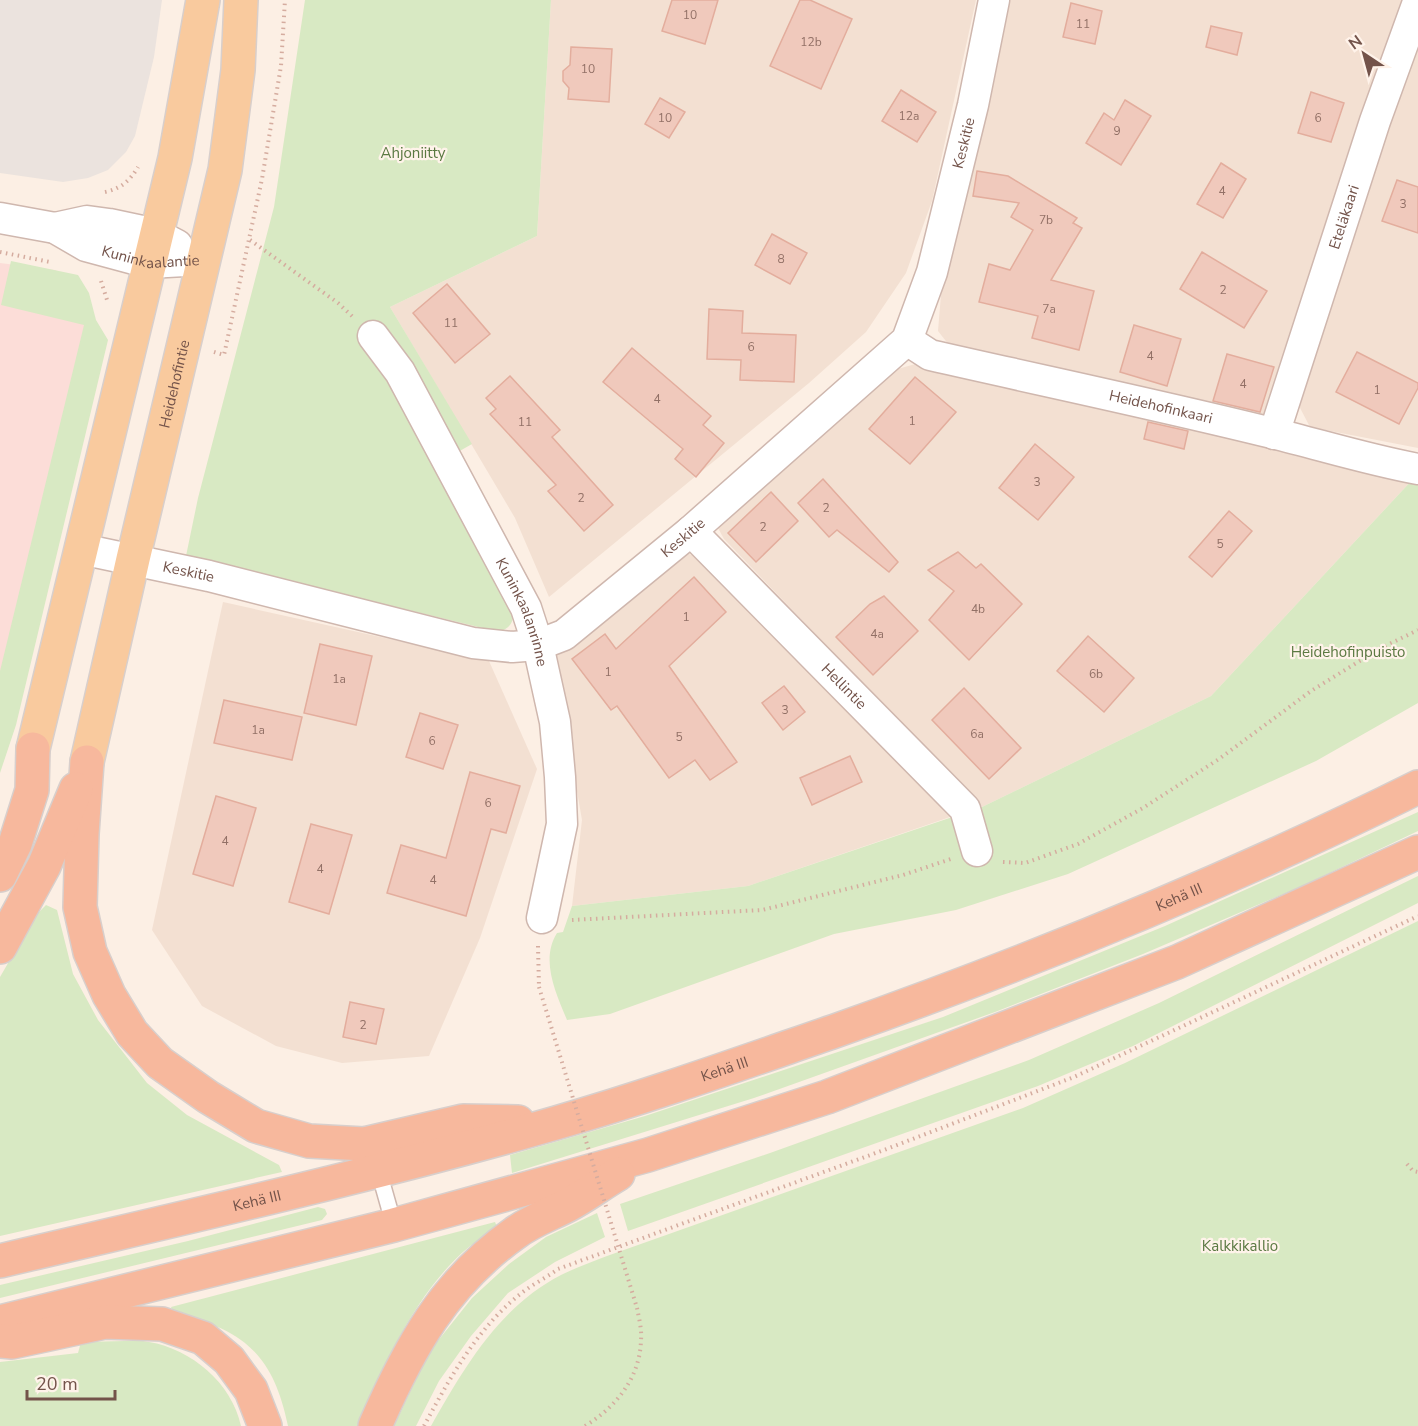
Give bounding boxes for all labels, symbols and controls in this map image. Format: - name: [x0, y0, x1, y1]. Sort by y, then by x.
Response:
- house number: 10: [683, 7, 697, 23]
- house number: 11: [1076, 16, 1090, 32]
- north arrow: [1334, 24, 1394, 84]
- text: N: [1344, 30, 1367, 55]
- house number: 12b: [800, 34, 822, 50]
- house number: 10: [581, 61, 595, 77]
- house number: 12a: [899, 108, 919, 124]
- house number: 10: [658, 110, 672, 126]
- house number: 6: [1314, 110, 1322, 126]
- street label: Keskitie: [948, 115, 980, 171]
- house number: 9: [1113, 123, 1121, 139]
- park label: Ahjoniitty: [381, 143, 446, 163]
- street label: Eteläkaari: [1324, 182, 1364, 252]
- house number: 4: [1218, 183, 1226, 199]
- house number: 3: [1399, 196, 1407, 212]
- house number: 7b: [1039, 212, 1053, 228]
- street label: Kuninkaalantie: [99, 241, 200, 273]
- house number: 8: [777, 251, 785, 267]
- house number: 2: [1219, 282, 1227, 298]
- house number: 7a: [1042, 301, 1056, 317]
- house number: 11: [444, 315, 458, 331]
- street label: Heidehofintie: [154, 338, 194, 430]
- house number: 6: [747, 339, 755, 355]
- house number: 4: [1146, 348, 1154, 364]
- house number: 4: [1239, 376, 1247, 392]
- house number: 1: [1373, 382, 1381, 398]
- street label: Heidehofinkaari: [1107, 385, 1215, 428]
- house number: 4: [653, 391, 661, 407]
- house number: 1: [908, 413, 916, 429]
- house number: 11: [518, 414, 532, 430]
- house number: 3: [1033, 474, 1041, 490]
- house number: 2: [577, 490, 585, 506]
- house number: 2: [822, 500, 830, 516]
- street label: Keskitie: [656, 513, 709, 562]
- house number: 2: [759, 519, 767, 535]
- house number: 5: [1216, 536, 1224, 552]
- street label: Kuninkaalanrinne: [491, 554, 552, 668]
- street label: Keskitie: [161, 557, 217, 587]
- house number: 4b: [971, 601, 985, 617]
- house number: 1: [682, 609, 690, 625]
- house number: 4a: [870, 626, 884, 642]
- park label: Heidehofinpuisto: [1291, 642, 1405, 662]
- street label: Hellintie: [817, 659, 871, 714]
- house number: 1: [604, 664, 612, 680]
- house number: 6b: [1089, 666, 1103, 682]
- house number: 1a: [332, 671, 346, 687]
- house number: 3: [781, 702, 789, 718]
- house number: 1a: [251, 722, 265, 738]
- house number: 6a: [970, 726, 984, 742]
- house number: 5: [675, 729, 683, 745]
- house number: 6: [428, 733, 436, 749]
- house number: 6: [484, 795, 492, 811]
- house number: 4: [221, 833, 229, 849]
- house number: 4: [316, 861, 324, 877]
- house number: 4: [429, 872, 437, 888]
- street label: Kehä III: [1153, 878, 1206, 916]
- house number: 2: [359, 1017, 367, 1033]
- street label: Kehä III: [698, 1052, 751, 1086]
- street label: Kehä III: [231, 1185, 283, 1216]
- park label: Kalkkikallio: [1202, 1236, 1278, 1256]
- scale bar: [27, 1363, 116, 1401]
- text: 20 m: [36, 1372, 78, 1396]

